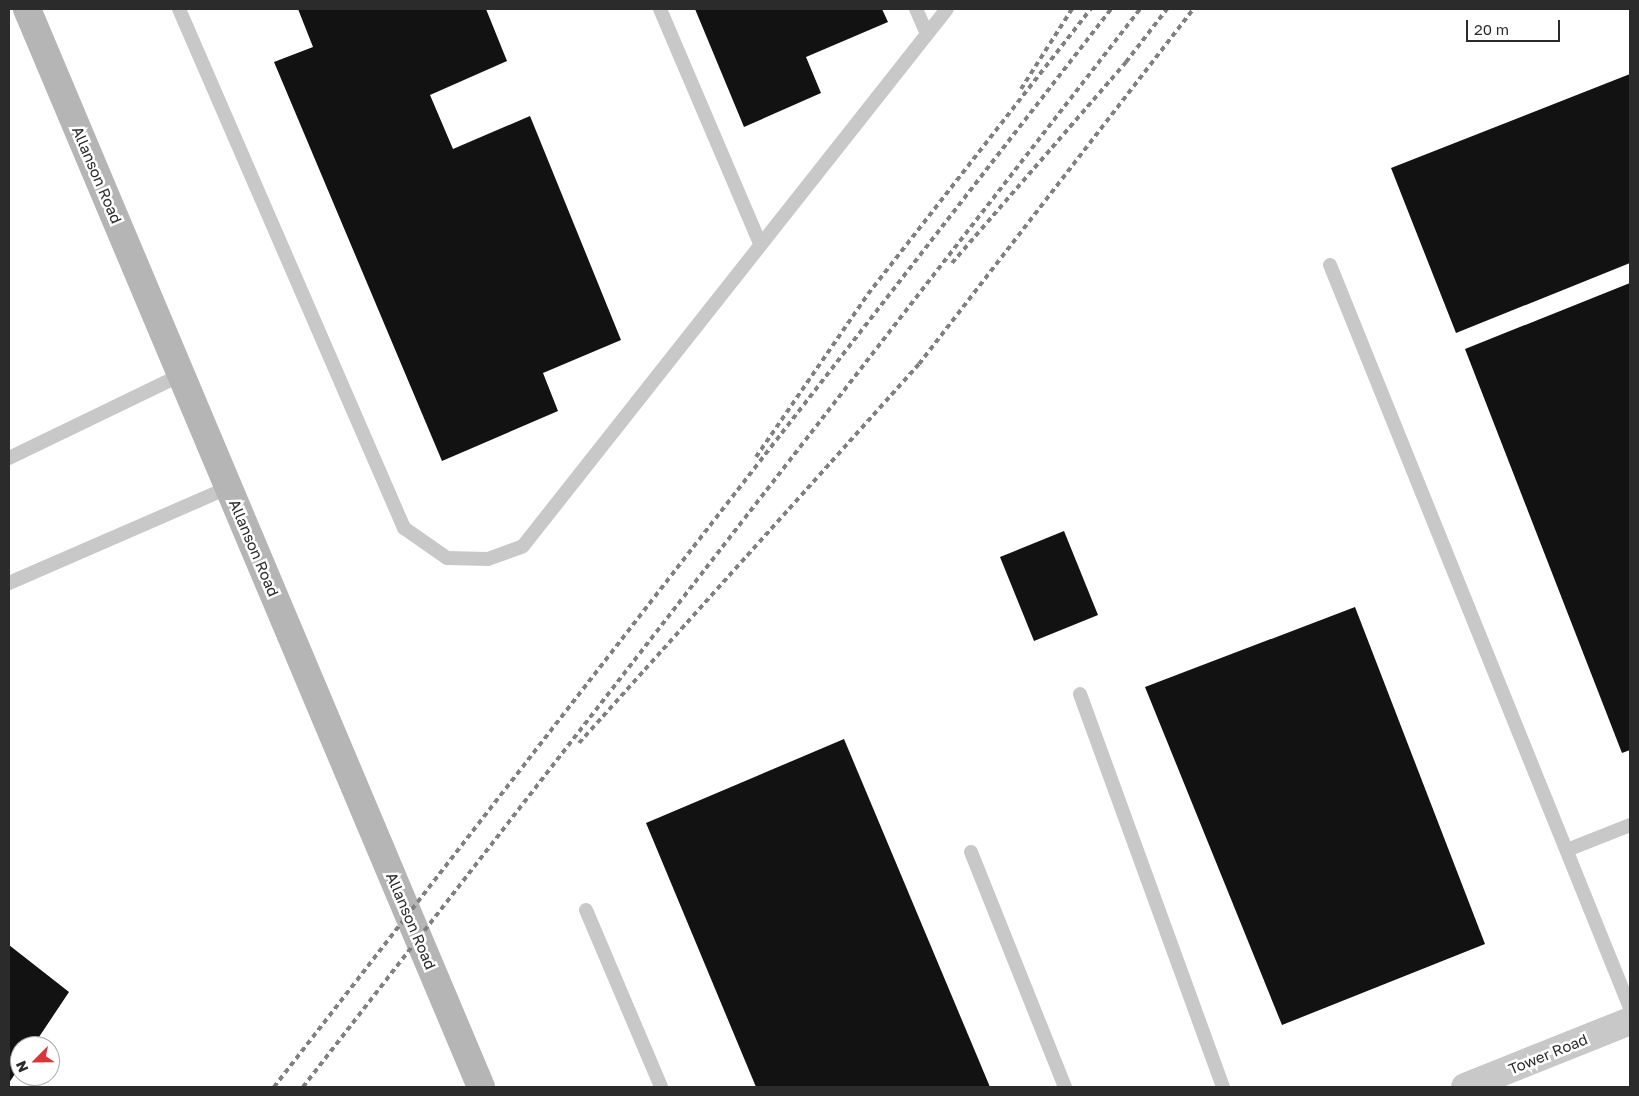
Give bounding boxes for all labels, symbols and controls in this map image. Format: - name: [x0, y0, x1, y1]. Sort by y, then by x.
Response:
- scale bar: [1469, 10, 1563, 42]
- text: 20 m: [1474, 20, 1509, 38]
- street label: Allanson Road: [68, 124, 126, 226]
- street label: Allanson Road: [225, 497, 283, 599]
- street label: Allanson Road: [382, 870, 440, 972]
- street label: Tower Road: [1506, 1030, 1590, 1078]
- north arrow: [10, 1036, 60, 1086]
- text: N: [12, 1058, 32, 1075]

